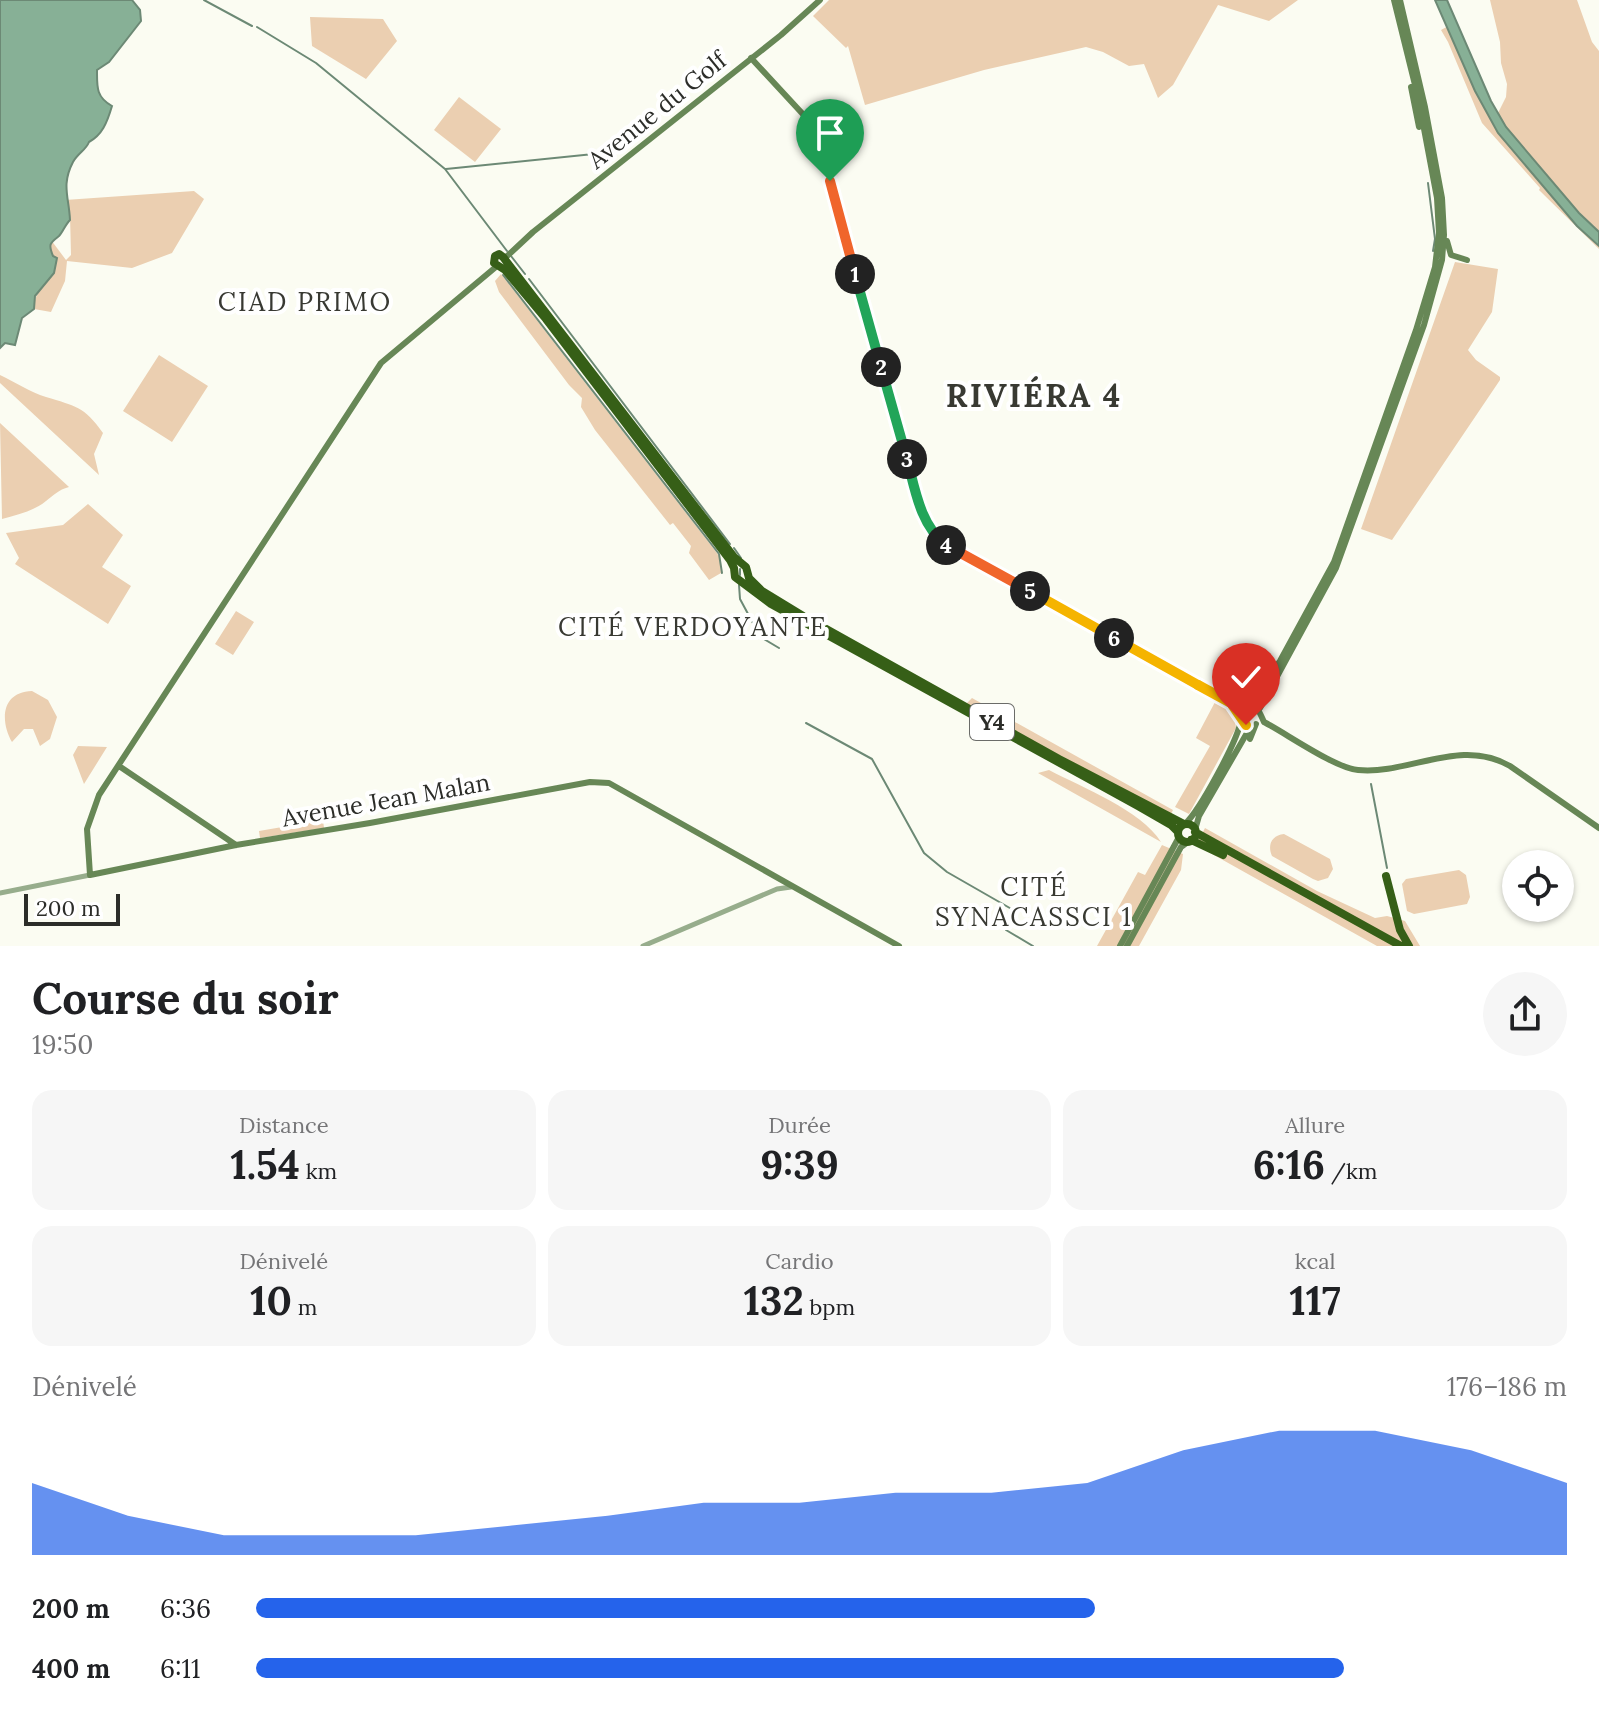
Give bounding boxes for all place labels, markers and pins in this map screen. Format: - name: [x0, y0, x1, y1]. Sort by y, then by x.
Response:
- pin: [796, 99, 864, 181]
- pin: 1: [835, 254, 875, 294]
- pin: 2: [861, 347, 901, 387]
- pin: 3: [887, 439, 927, 479]
- pin: 4: [926, 525, 966, 565]
- pin: 5: [1010, 571, 1050, 611]
- pin: 6: [1094, 618, 1134, 658]
- pin: [1212, 643, 1280, 725]

